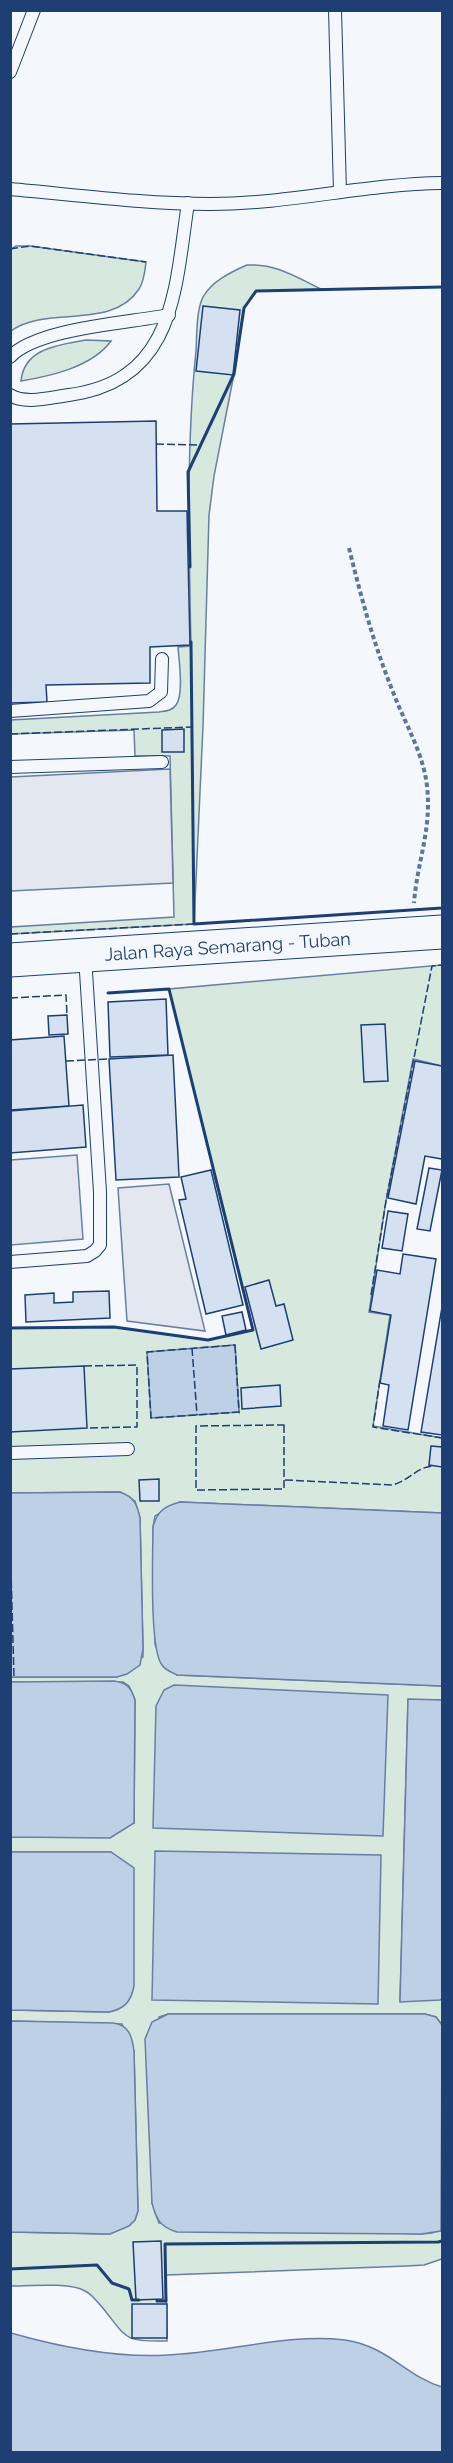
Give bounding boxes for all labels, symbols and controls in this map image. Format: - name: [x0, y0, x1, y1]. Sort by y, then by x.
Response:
- street label: Jalan Raya Semarang - Tuban: [104, 927, 351, 964]

